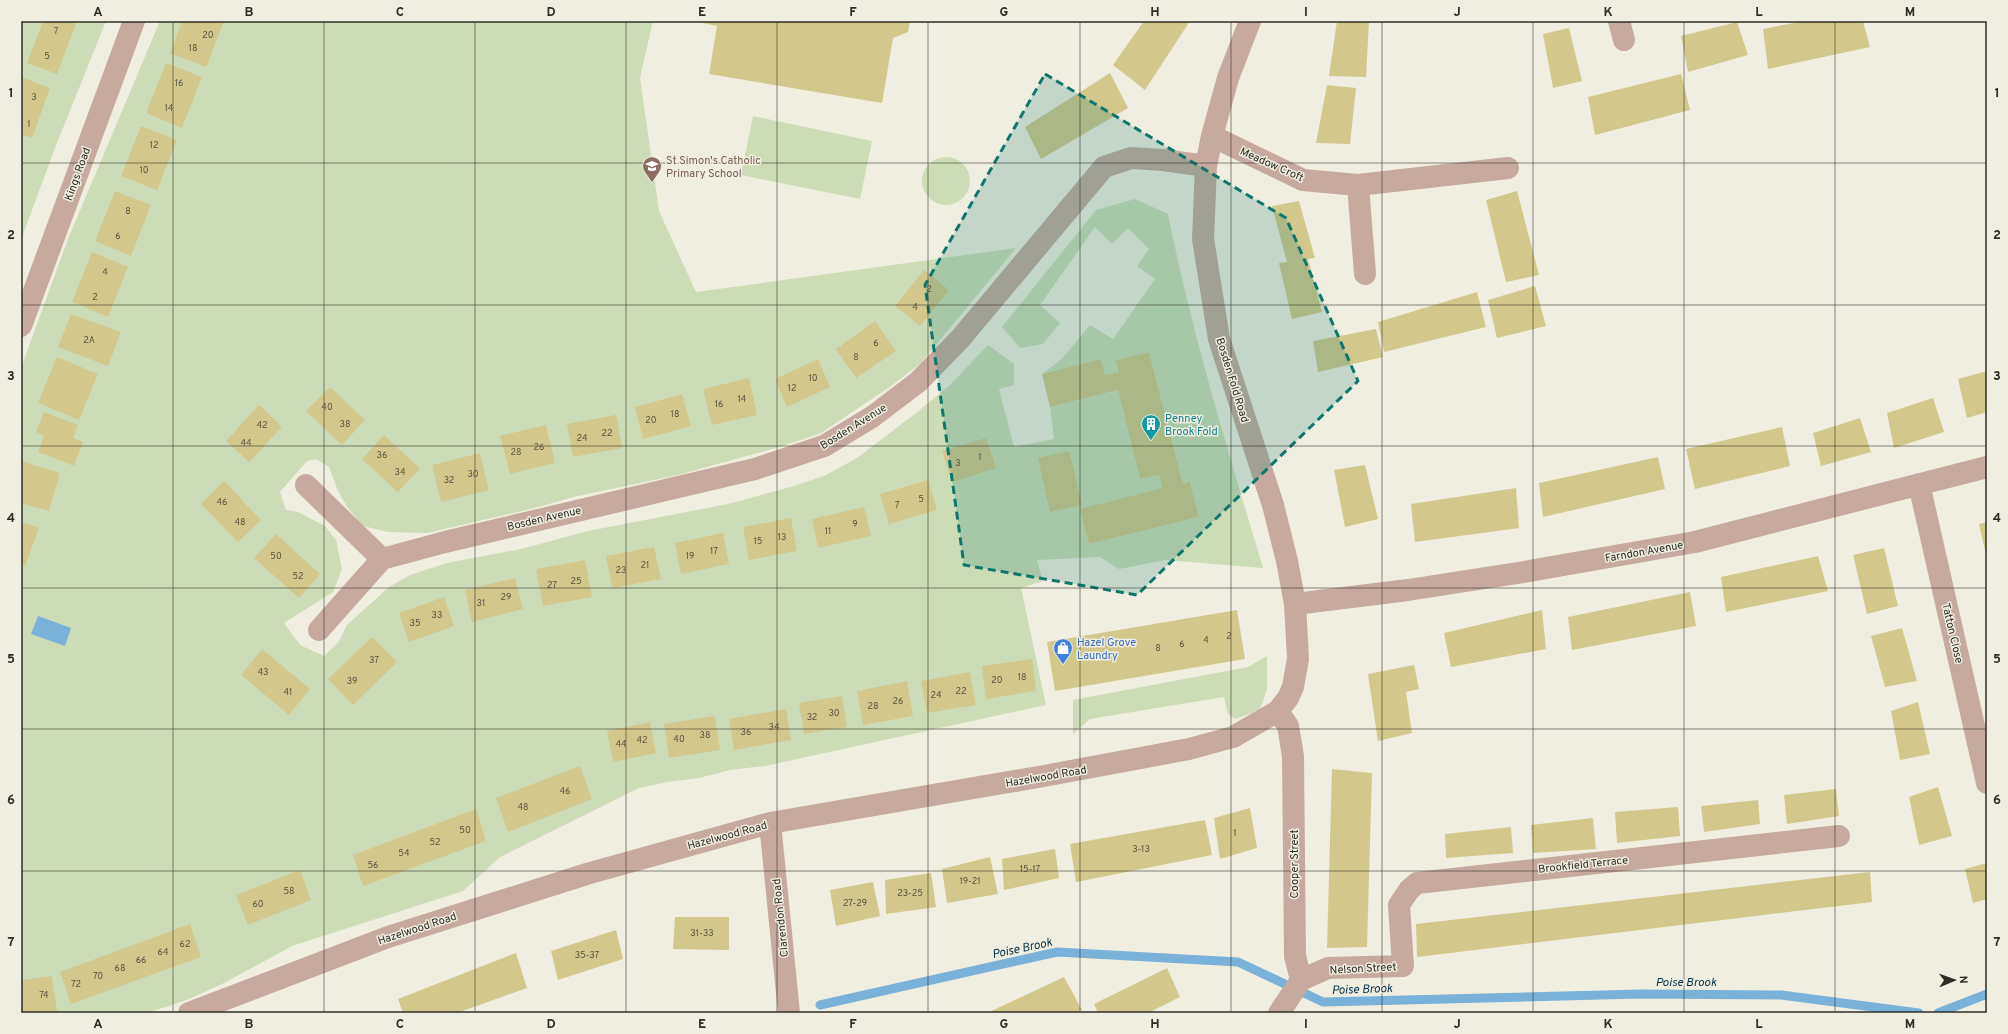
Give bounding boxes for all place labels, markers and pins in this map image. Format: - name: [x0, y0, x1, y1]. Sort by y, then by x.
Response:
- place label: St Simon's Catholic Primary School: [666, 154, 761, 181]
- school or university icon: St Simon's Catholic Primary School: [641, 155, 663, 183]
- place label: Penney Brook Fold: [1165, 412, 1218, 439]
- building icon: Penney Brook Fold: [1140, 413, 1162, 441]
- place label: Hazel Grove Laundry: [1077, 636, 1136, 663]
- shop icon: Hazel Grove Laundry: [1052, 637, 1074, 665]

